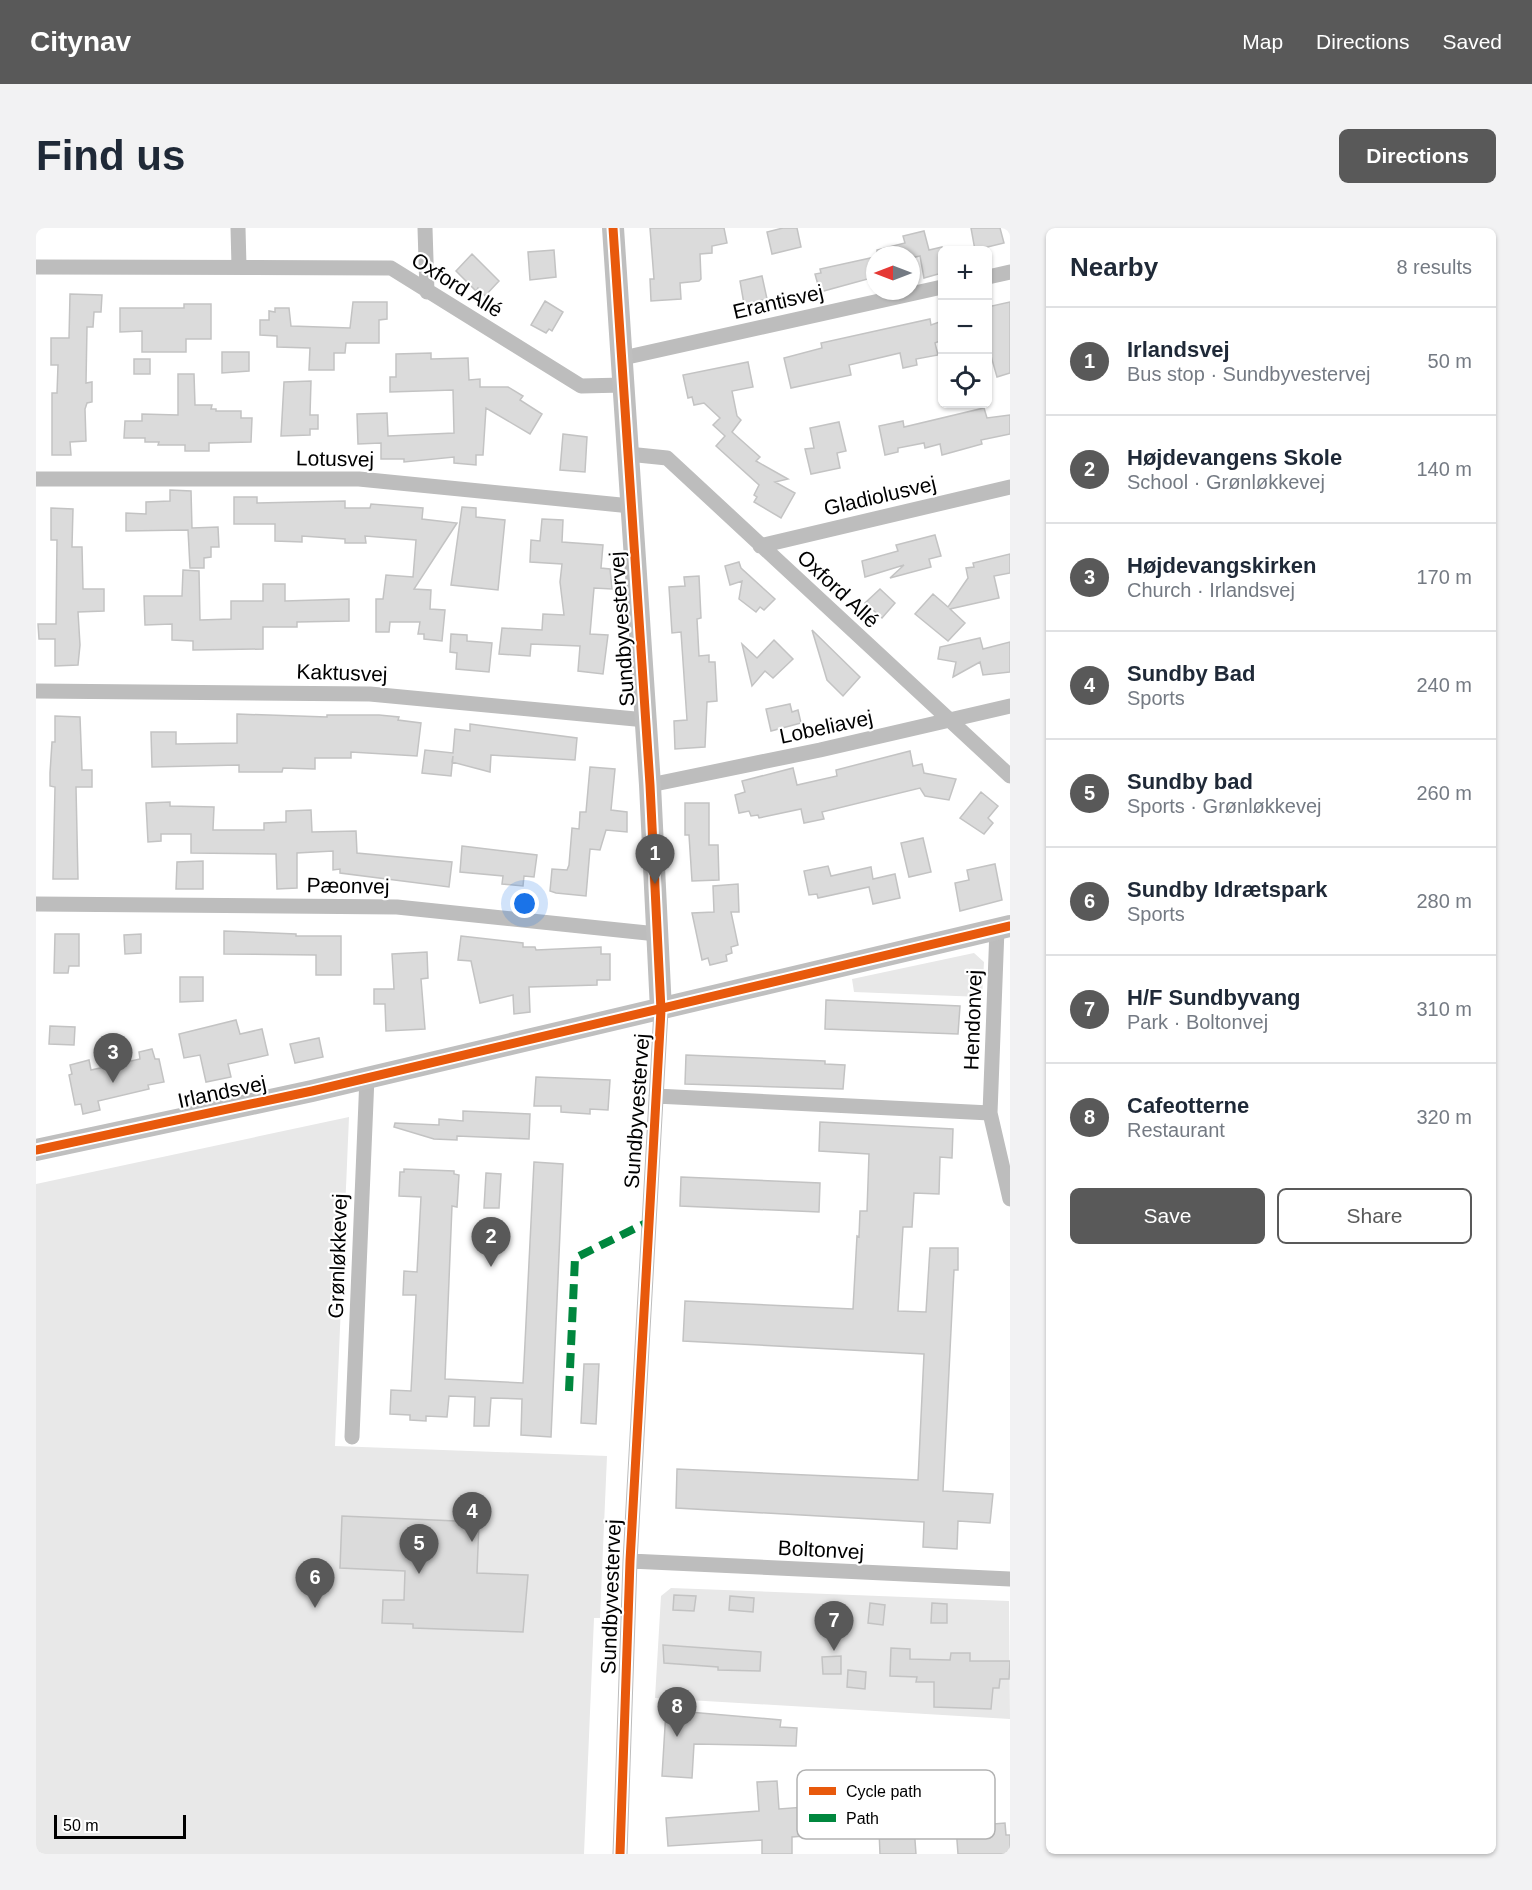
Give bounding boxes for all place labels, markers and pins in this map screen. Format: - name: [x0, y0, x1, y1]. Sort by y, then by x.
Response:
- pin: 1: [636, 834, 674, 884]
- pin: 3: [94, 1034, 133, 1083]
- pin: 2: [472, 1218, 510, 1267]
- pin: 4: [452, 1492, 492, 1542]
- pin: 5: [400, 1524, 439, 1574]
- pin: 6: [296, 1558, 334, 1608]
- pin: 7: [814, 1602, 854, 1651]
- pin: 8: [658, 1688, 696, 1737]

